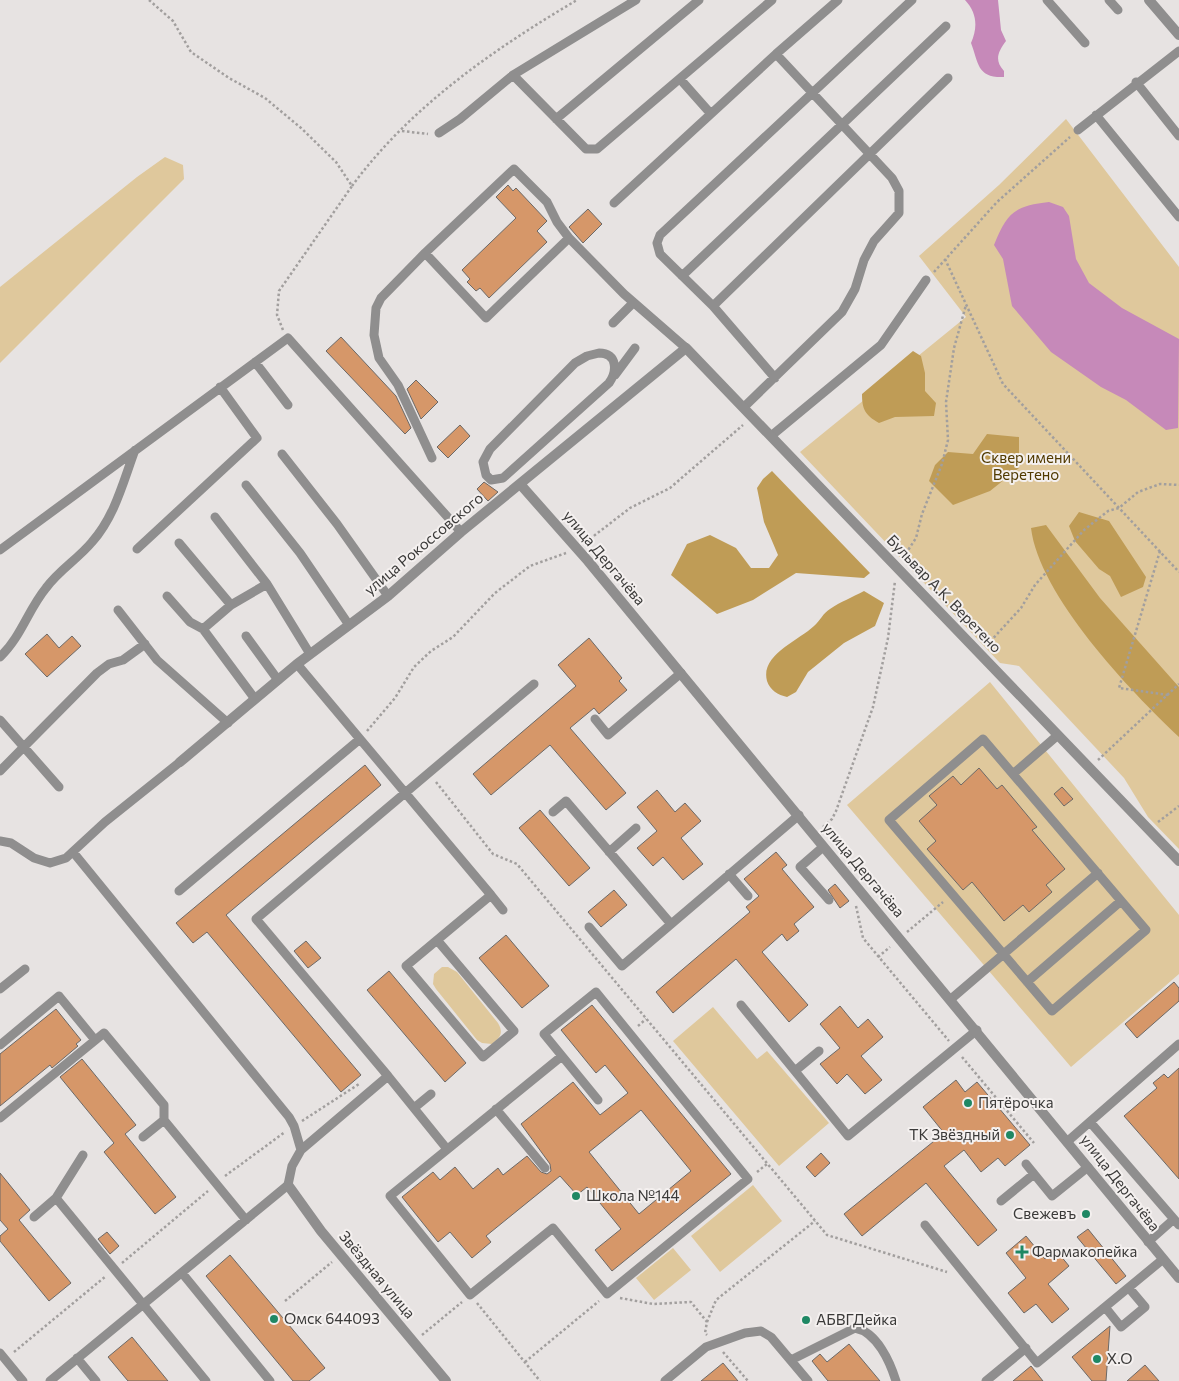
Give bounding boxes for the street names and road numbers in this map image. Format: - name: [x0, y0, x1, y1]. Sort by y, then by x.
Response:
- street label: улица Рокоссовского: [360, 488, 487, 598]
- street label: улица Дергачёва: [560, 506, 650, 608]
- street label: Бульвар А.К. Веретено: [884, 531, 1006, 656]
- street label: улица Дергачёва: [819, 818, 909, 920]
- street label: улица Дергачёва: [1077, 1130, 1164, 1235]
- street label: Звёздная улица: [336, 1227, 420, 1322]

